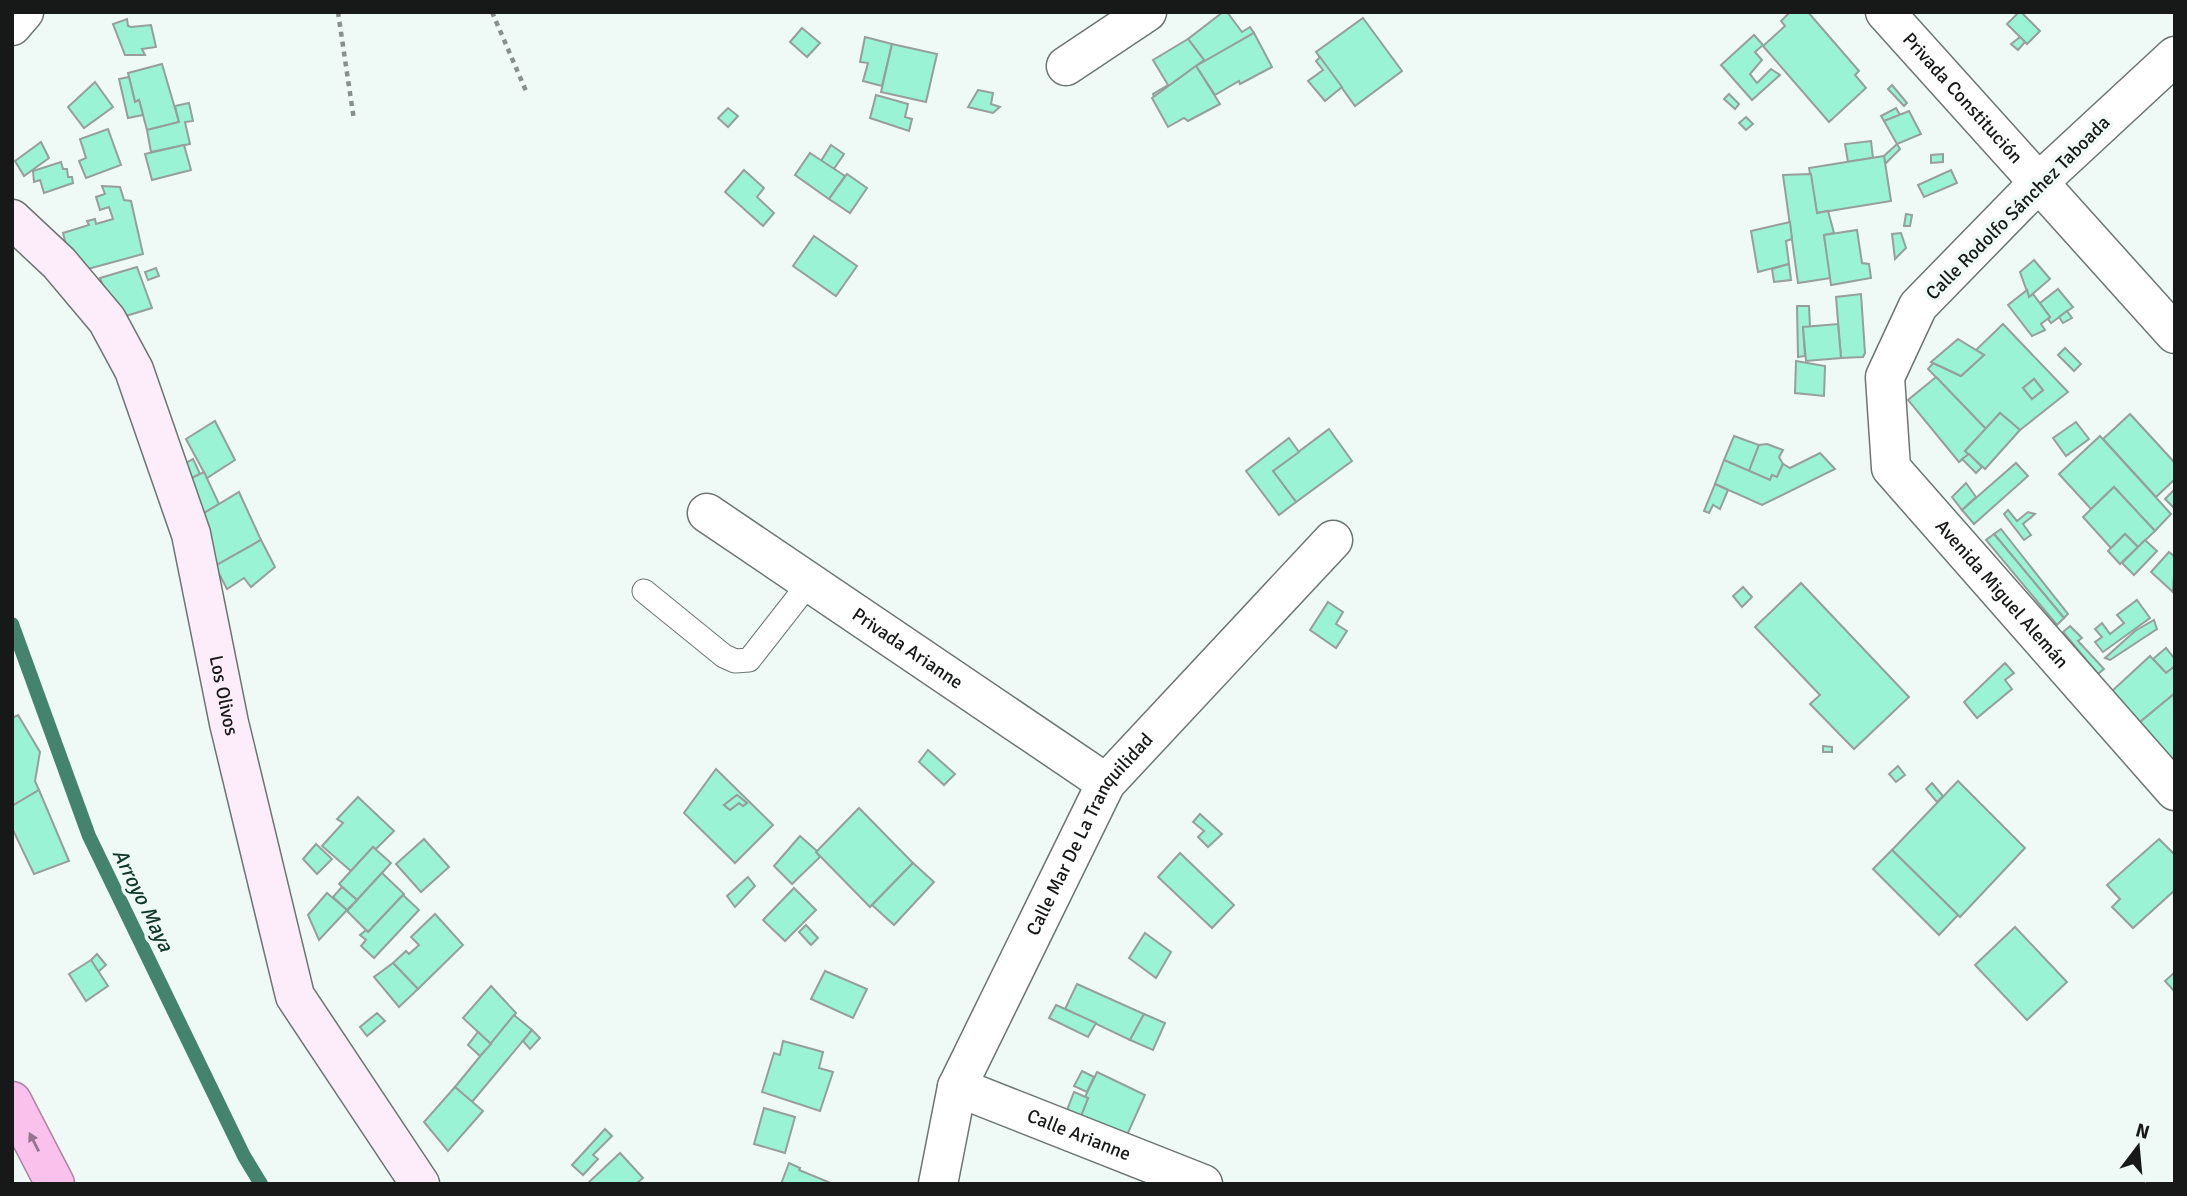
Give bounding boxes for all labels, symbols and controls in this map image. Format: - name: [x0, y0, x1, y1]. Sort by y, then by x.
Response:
- street label: Privada Constitución: [1897, 28, 2028, 169]
- street label: Calle Rodolfo Sánchez Taboada: [1921, 111, 2115, 305]
- street label: Avenida Miguel Alemán: [1930, 515, 2074, 673]
- street label: Privada Arianne: [847, 603, 968, 695]
- street label: Los Olivos: [204, 653, 244, 738]
- street label: Calle Mar De La Tranquilidad: [1021, 728, 1158, 940]
- water label: Arroyo Maya: [107, 844, 180, 957]
- street label: Calle Arianne: [1024, 1104, 1134, 1166]
- north arrow: [2103, 1112, 2173, 1182]
- text: N: [2133, 1118, 2152, 1145]
- one-way arrow: [29, 1132, 40, 1152]

